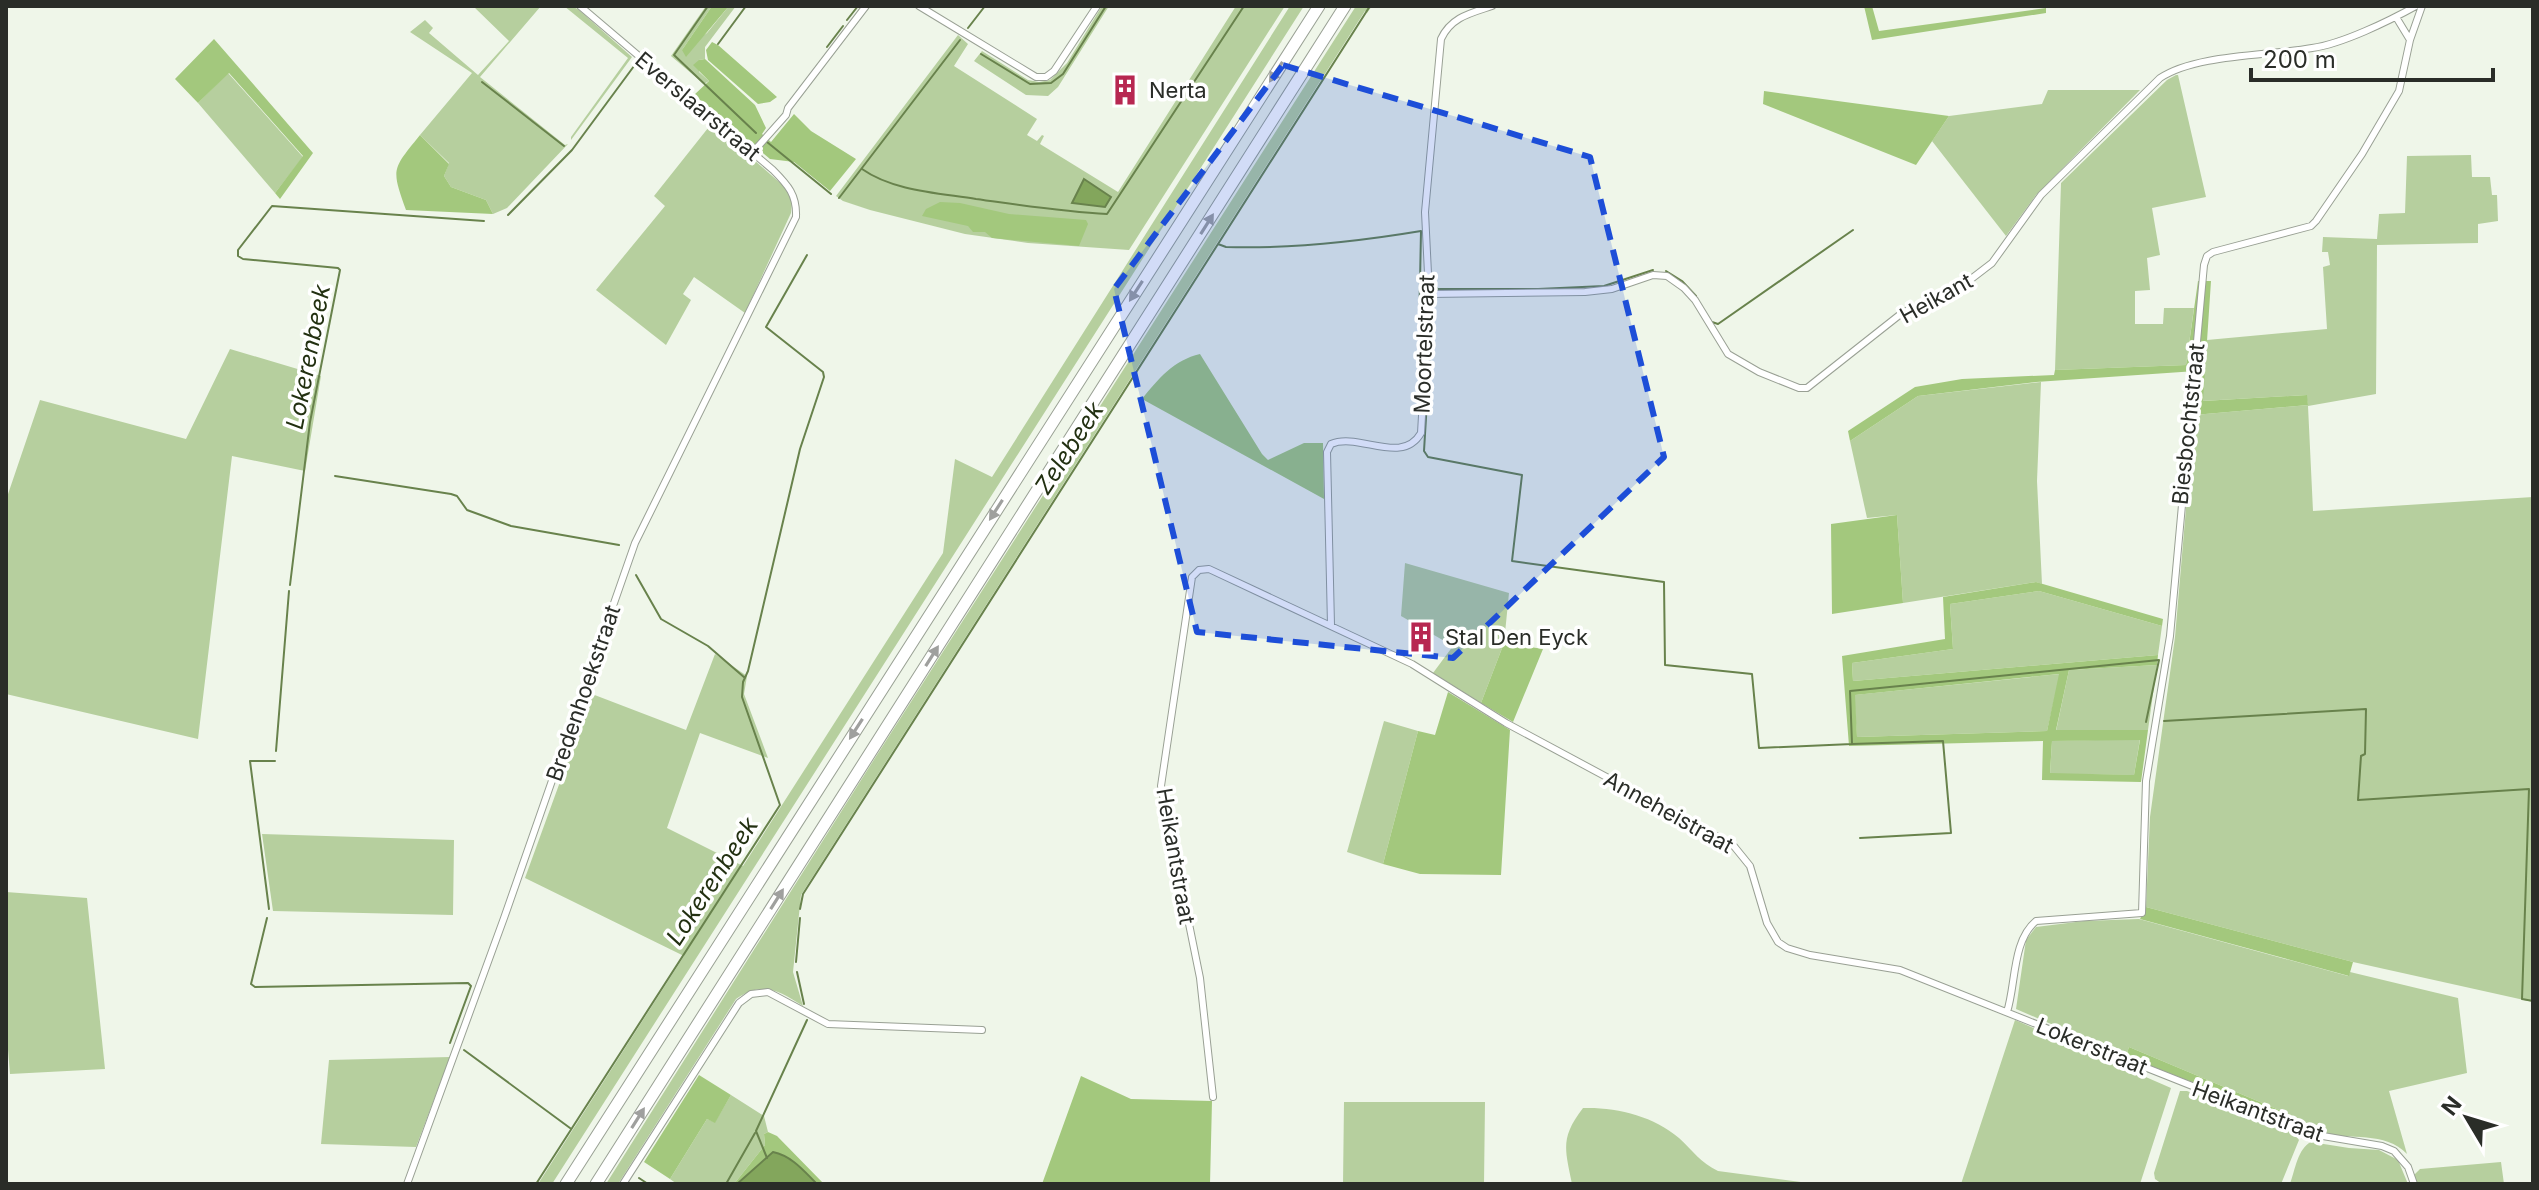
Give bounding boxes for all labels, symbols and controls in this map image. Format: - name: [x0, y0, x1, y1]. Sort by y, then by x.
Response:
- scale bar: [2251, 32, 2493, 82]
- text: 200 m: [2263, 45, 2336, 74]
- street label: Everslaarstraat: [630, 46, 766, 166]
- one-way arrow: [1270, 61, 1284, 83]
- building icon: Nerta: [1108, 73, 1142, 107]
- place label: Nerta: [1149, 77, 1207, 103]
- one-way arrow: [1199, 213, 1213, 235]
- street label: Heikant: [1895, 267, 1977, 329]
- street label: Moortelstraat: [1409, 274, 1439, 414]
- one-way arrow: [1130, 280, 1144, 302]
- water label: Lokerenbeek: [280, 281, 336, 432]
- street label: Biesbochtstraat: [2167, 342, 2209, 506]
- water label: Zelebeek: [1028, 396, 1110, 500]
- one-way arrow: [990, 499, 1004, 521]
- street label: Bredenhoekstraat: [541, 602, 625, 784]
- building icon: Stal Den Eyck: [1404, 620, 1438, 654]
- place label: Stal Den Eyck: [1445, 624, 1588, 650]
- one-way arrow: [924, 645, 938, 667]
- one-way arrow: [850, 718, 864, 740]
- street label: Anneheistraat: [1600, 766, 1738, 858]
- street label: Heikantstraat: [1151, 786, 1201, 926]
- water label: Lokerenbeek: [660, 811, 765, 950]
- one-way arrow: [770, 888, 784, 910]
- street label: Lokerstraat: [2033, 1012, 2151, 1080]
- street label: Heikantstraat: [2189, 1075, 2327, 1147]
- north arrow: [2427, 1078, 2507, 1158]
- text: N: [2436, 1091, 2467, 1120]
- one-way arrow: [630, 1107, 644, 1129]

